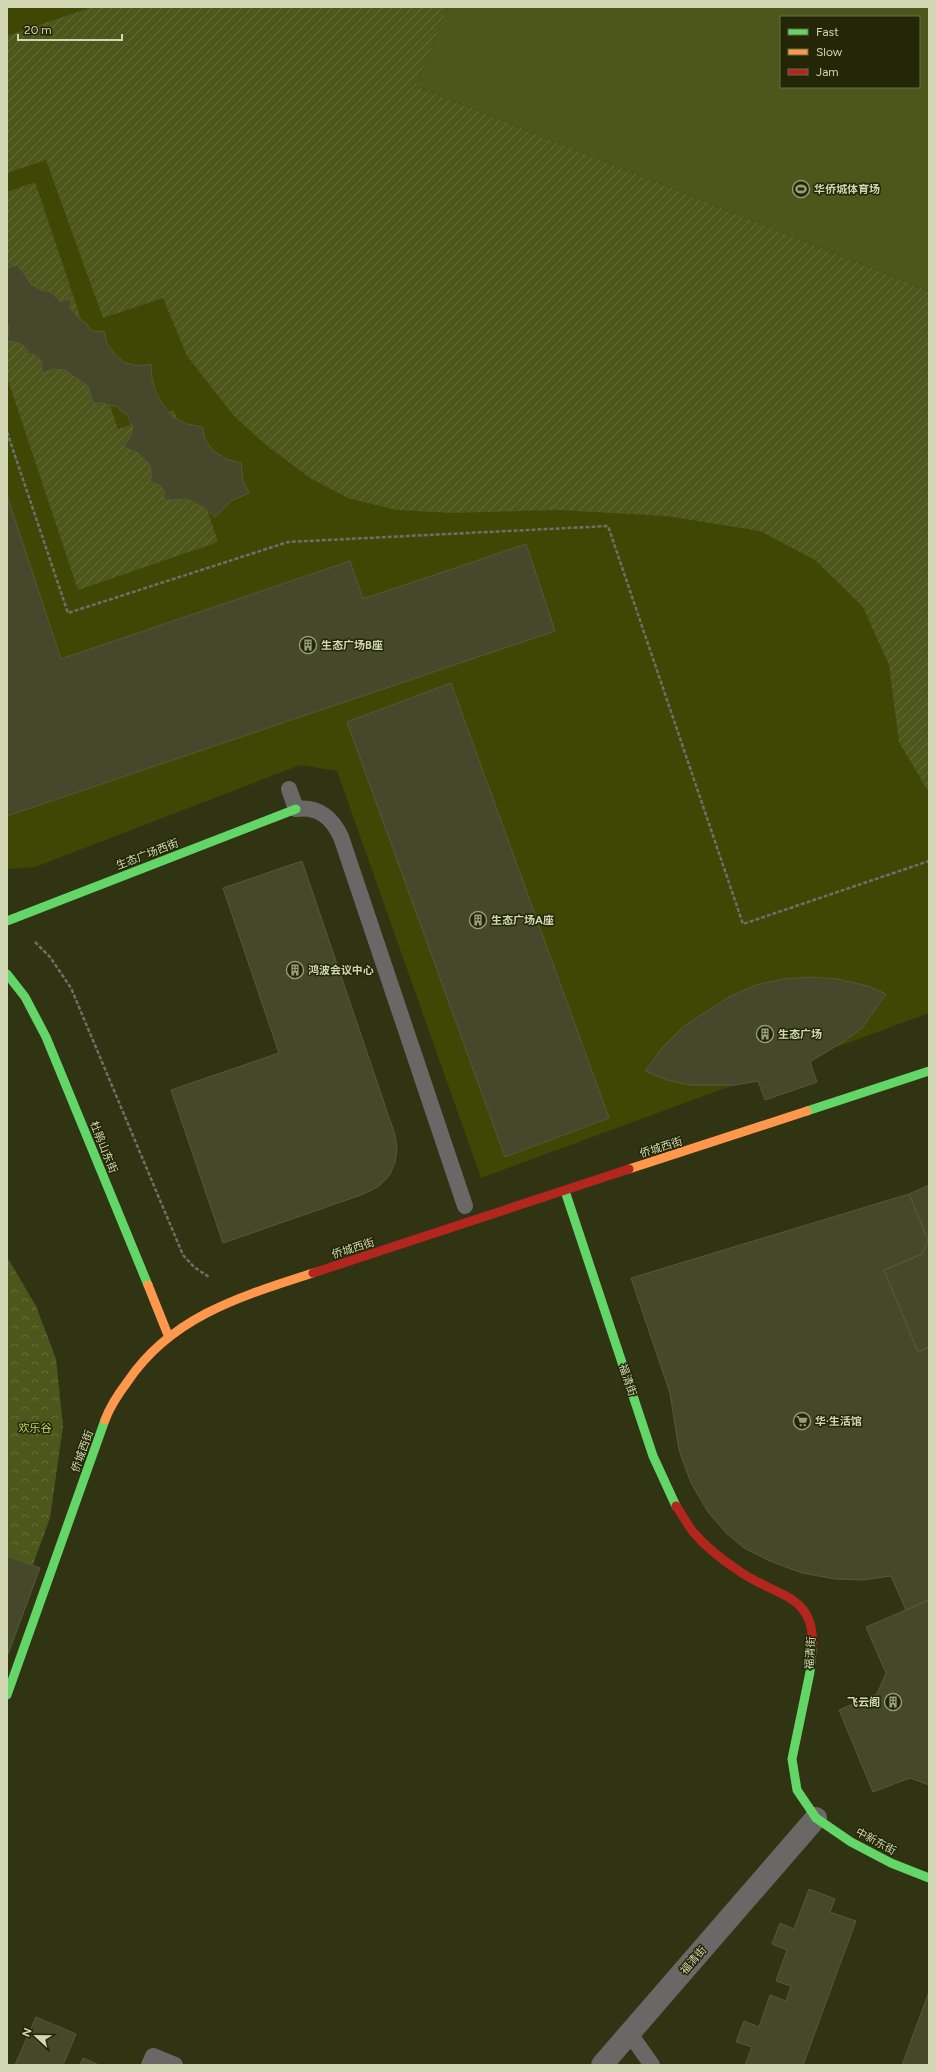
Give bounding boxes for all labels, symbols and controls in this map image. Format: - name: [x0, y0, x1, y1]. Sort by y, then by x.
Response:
- scale bar: [18, 16, 122, 42]
- legend: [780, 16, 920, 88]
- text: 20 m: [24, 23, 52, 37]
- text: Fast: [816, 25, 839, 39]
- text: Slow: [816, 45, 843, 59]
- text: Jam: [816, 65, 839, 79]
- sports icon: 华侨城体育场: [791, 179, 811, 199]
- place label: 华侨城体育场: [814, 183, 880, 196]
- building icon: 生态广场B座: [298, 635, 318, 655]
- place label: 生态广场B座: [321, 639, 383, 652]
- street label: 生态广场西街: [114, 837, 180, 872]
- building icon: 生态广场A座: [468, 910, 488, 930]
- place label: 生态广场A座: [491, 914, 554, 927]
- building icon: 鸿波会议中心: [285, 960, 305, 980]
- place label: 鸿波会议中心: [308, 964, 374, 977]
- building icon: 生态广场: [755, 1024, 775, 1044]
- place label: 生态广场: [778, 1028, 822, 1041]
- street label: 杜鹃山东街: [87, 1119, 120, 1175]
- street label: 侨城西街: [638, 1134, 684, 1160]
- street label: 侨城西街: [330, 1235, 376, 1261]
- street label: 福清街: [616, 1362, 639, 1398]
- supermarket icon: 华·生活馆: [792, 1411, 812, 1431]
- place label: 华·生活馆: [815, 1415, 862, 1428]
- park label: 欢乐谷: [19, 1422, 52, 1435]
- street label: 侨城西街: [69, 1428, 96, 1474]
- street label: 福清街: [803, 1636, 818, 1670]
- building icon: 飞云阁: [883, 1692, 903, 1712]
- place label: 飞云阁: [847, 1696, 880, 1709]
- street label: 中新东街: [853, 1825, 898, 1858]
- street label: 福清街: [678, 1944, 709, 1977]
- north arrow: [16, 2016, 56, 2056]
- text: N: [20, 2026, 35, 2039]

